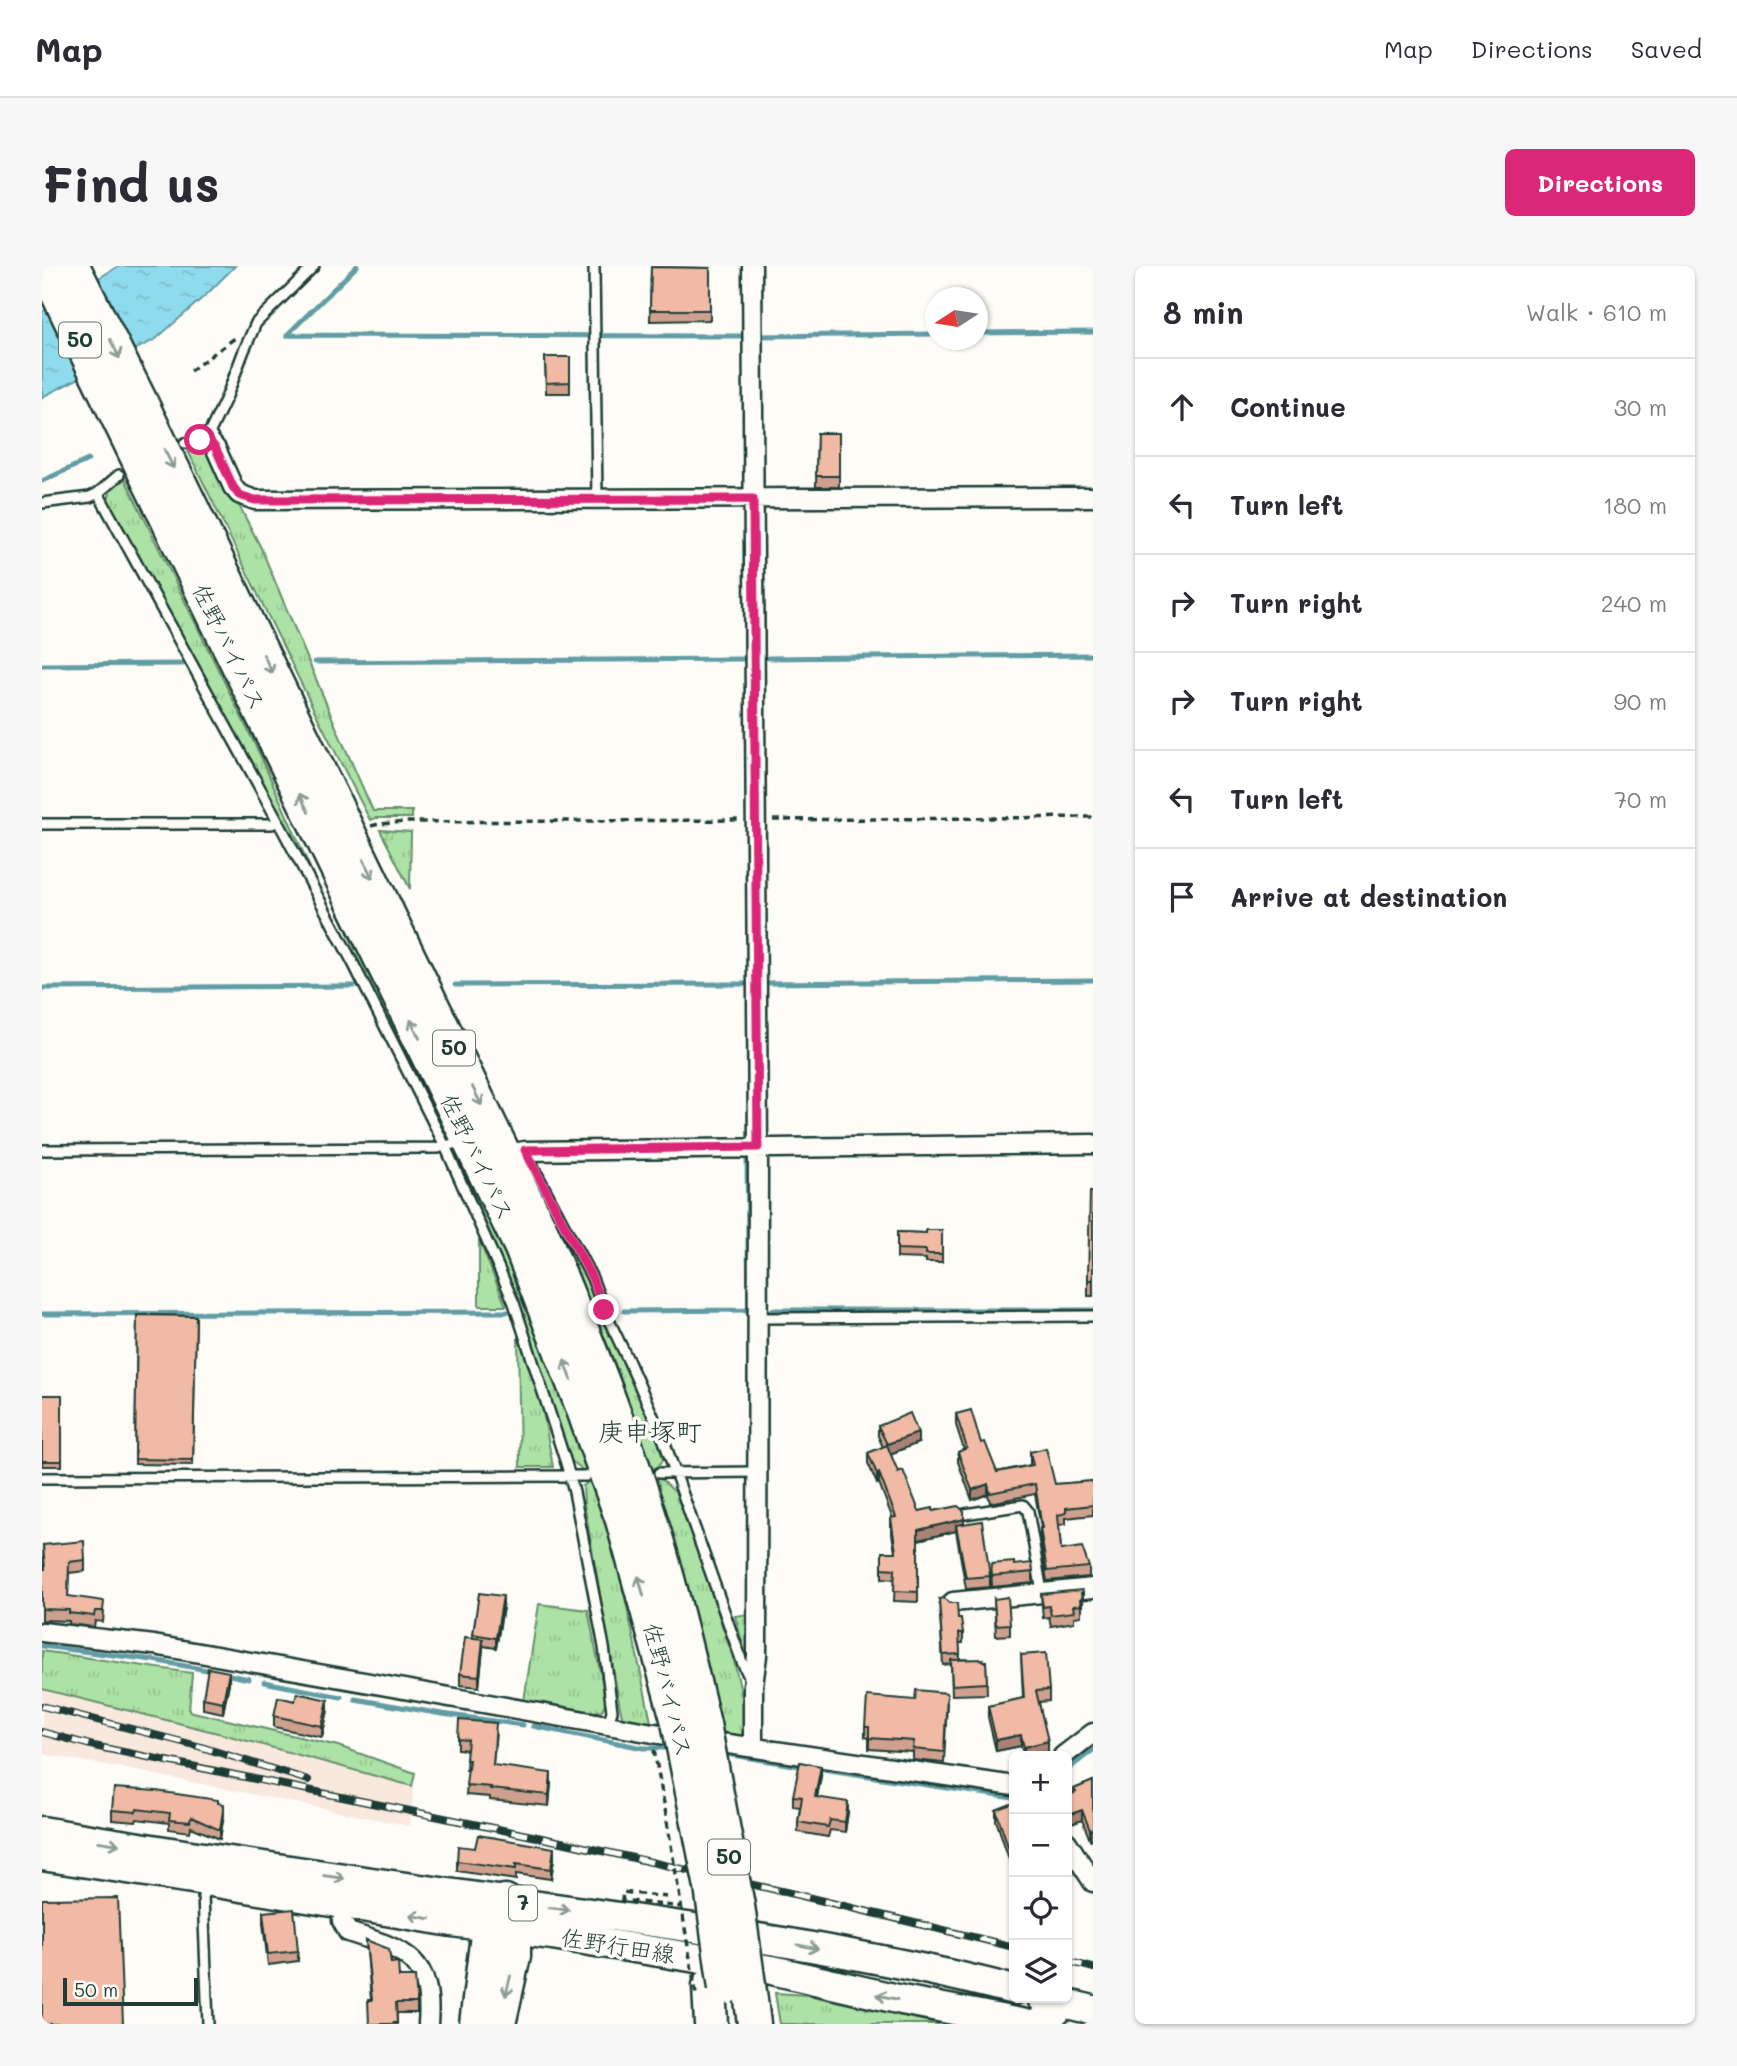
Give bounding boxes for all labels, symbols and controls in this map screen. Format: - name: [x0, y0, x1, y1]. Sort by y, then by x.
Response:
- text: Map: [35, 27, 103, 70]
- text: Map: [1384, 33, 1433, 64]
- text: Directions: [1471, 33, 1593, 64]
- text: Saved: [1631, 33, 1702, 64]
- button: Directions: [1505, 149, 1695, 216]
- text: Find us: [42, 151, 220, 214]
- north arrow: [925, 287, 988, 350]
- text: 8 min: [1163, 292, 1244, 332]
- text: Walk · 610 m: [1526, 297, 1667, 327]
- road number: 50: [59, 322, 101, 358]
- one-way arrow: [108, 338, 122, 359]
- icon: ahead: [1163, 388, 1201, 426]
- text: Continue: [1230, 390, 1346, 424]
- text: 30 m: [1614, 392, 1667, 422]
- route start: [184, 424, 215, 455]
- one-way arrow: [163, 448, 176, 470]
- icon: left: [1163, 486, 1201, 524]
- text: Turn left: [1230, 488, 1343, 522]
- text: 180 m: [1603, 490, 1667, 520]
- street label: 佐野バイパス: [186, 578, 274, 715]
- icon: right: [1163, 584, 1201, 622]
- text: Turn right: [1230, 586, 1363, 620]
- text: 240 m: [1601, 588, 1667, 618]
- one-way arrow: [262, 653, 276, 674]
- icon: right: [1163, 682, 1201, 720]
- text: Turn right: [1230, 684, 1363, 718]
- text: 90 m: [1614, 686, 1667, 716]
- icon: left: [1163, 780, 1201, 818]
- text: Turn left: [1230, 782, 1343, 816]
- text: 70 m: [1614, 784, 1667, 814]
- one-way arrow: [297, 793, 310, 814]
- one-way arrow: [361, 858, 375, 879]
- icon: arrive: [1163, 878, 1201, 916]
- text: Arrive at destination: [1230, 880, 1507, 914]
- one-way arrow: [407, 1019, 421, 1040]
- road number: 50: [433, 1030, 475, 1066]
- one-way arrow: [471, 1085, 485, 1106]
- street label: 佐野バイパス: [434, 1088, 522, 1225]
- route end: [588, 1294, 619, 1325]
- one-way arrow: [561, 1360, 574, 1382]
- district label: 庚申塚町: [598, 1414, 702, 1448]
- one-way arrow: [634, 1575, 647, 1597]
- street label: 佐野バイパス: [638, 1619, 700, 1760]
- map controls: [1009, 1751, 1072, 2003]
- button: +: [1009, 1751, 1072, 1814]
- button: −: [1009, 1814, 1072, 1877]
- one-way arrow: [97, 1837, 120, 1850]
- road number: 50: [708, 1840, 750, 1874]
- one-way arrow: [322, 1871, 345, 1884]
- button: locate: [1009, 1877, 1072, 1940]
- road number: 7: [509, 1886, 537, 1920]
- one-way arrow: [548, 1902, 570, 1915]
- one-way arrow: [410, 1910, 432, 1923]
- street label: 佐野行田線: [559, 1921, 677, 1969]
- button: layers: [1009, 1940, 1072, 2003]
- one-way arrow: [796, 1941, 819, 1954]
- scale bar: [63, 1975, 198, 2007]
- one-way arrow: [501, 1975, 514, 1997]
- text: 50 m: [74, 1977, 118, 2002]
- one-way arrow: [876, 1989, 899, 2003]

